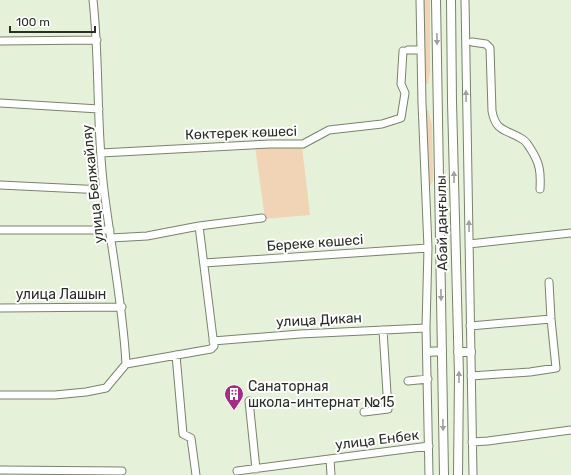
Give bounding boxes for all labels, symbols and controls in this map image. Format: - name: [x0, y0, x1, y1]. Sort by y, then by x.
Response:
- scale bar: [10, 8, 95, 34]
- text: 100 m: [16, 15, 50, 29]
- one-way arrow: [434, 33, 440, 46]
- one-way arrow: [463, 90, 470, 102]
- street label: улица Белжайляу: [78, 123, 108, 244]
- street label: Көктерек көшесі: [185, 123, 297, 143]
- one-way arrow: [451, 170, 457, 183]
- street label: Абай даңғылы: [433, 175, 451, 271]
- one-way arrow: [465, 220, 472, 232]
- street label: Береке көшесі: [266, 231, 364, 255]
- street label: улица Лашын: [16, 286, 106, 303]
- one-way arrow: [438, 289, 444, 302]
- street label: улица Дикан: [276, 309, 362, 331]
- one-way arrow: [456, 370, 462, 383]
- place label: Санаторная школа-интернат №15: [248, 378, 394, 411]
- building icon: Санаторная школа-интернат №15: [223, 383, 245, 411]
- one-way arrow: [440, 419, 446, 432]
- street label: улица Енбек: [334, 426, 420, 454]

